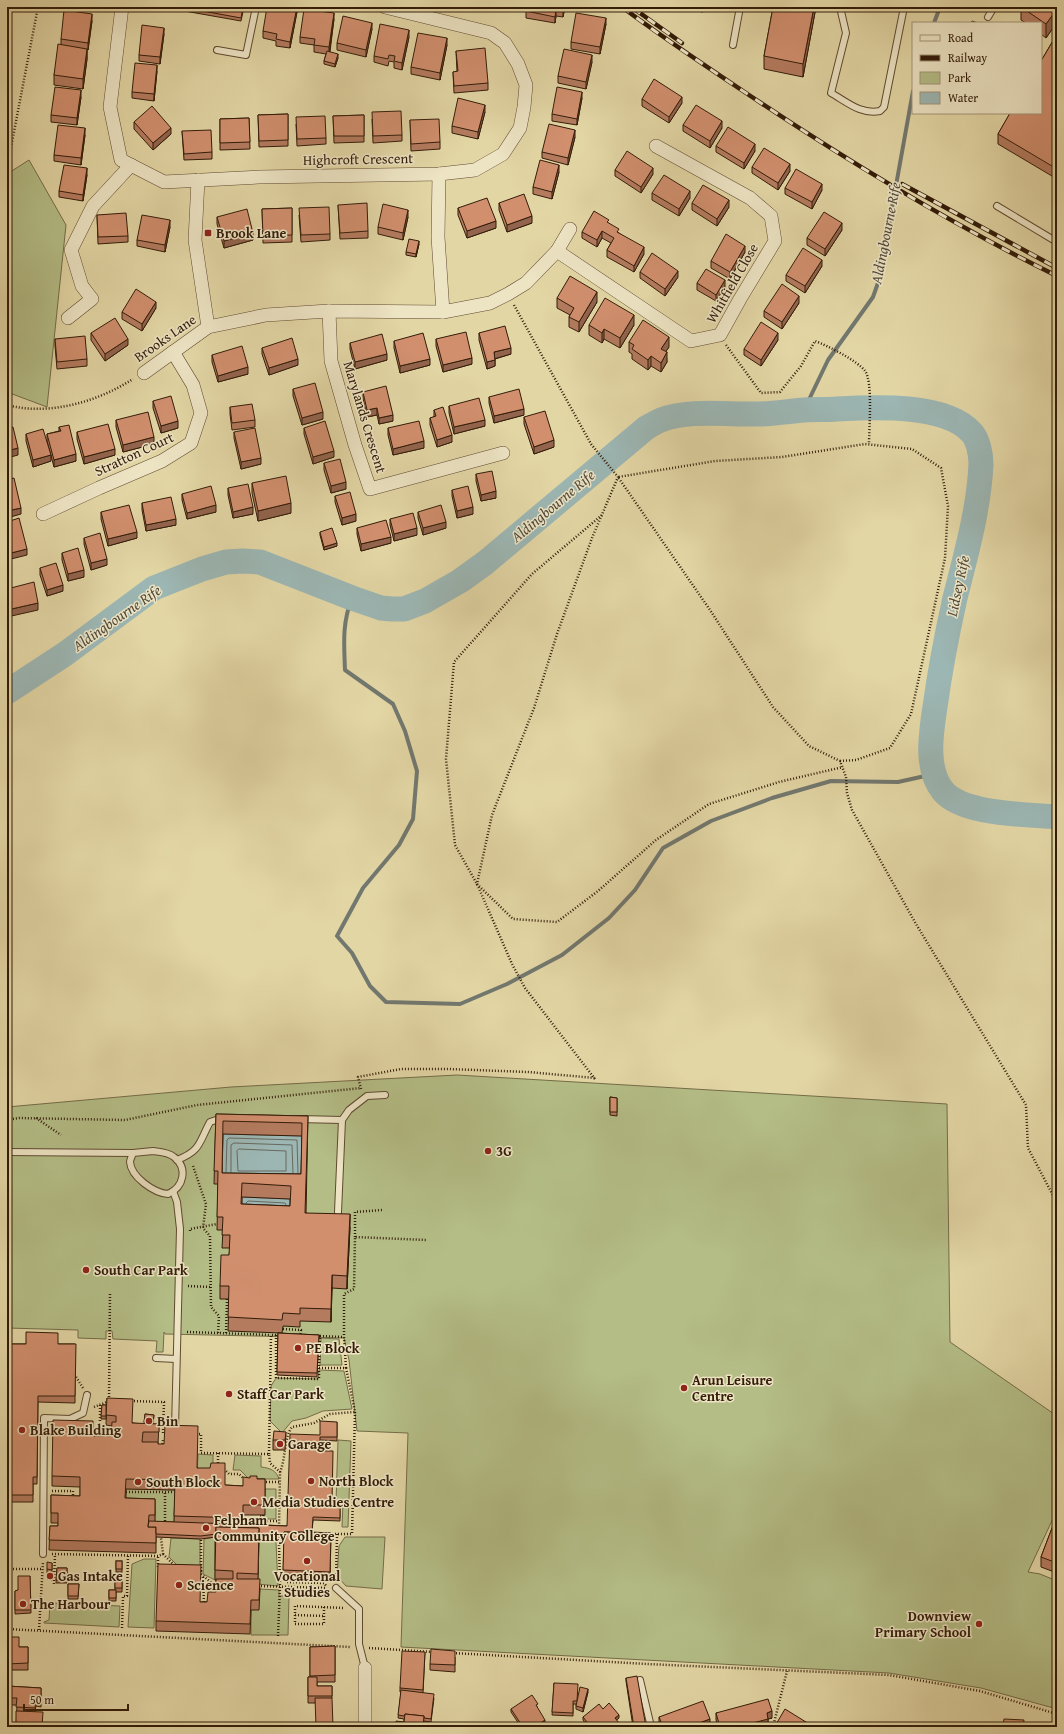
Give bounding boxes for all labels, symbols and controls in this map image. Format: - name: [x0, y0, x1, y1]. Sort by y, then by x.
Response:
- legend: [912, 22, 1042, 114]
- text: Road: [948, 29, 974, 46]
- text: Railway: [948, 49, 987, 66]
- text: Park: [948, 69, 972, 86]
- text: Water: [948, 89, 978, 106]
- street label: Highcroft Crescent: [303, 148, 413, 170]
- water label: Aldingbourne Rife: [865, 180, 906, 287]
- place label: Brook Lane: [216, 223, 287, 243]
- marker: Brook Lane: [203, 228, 213, 238]
- street label: Whitfield Close: [701, 239, 763, 327]
- street label: Brooks Lane: [130, 309, 200, 367]
- street label: Marylands Crescent: [338, 358, 392, 476]
- street label: Stratton Court: [91, 427, 177, 481]
- water label: Aldingbourne Rife: [506, 464, 599, 548]
- water label: Lidsey Rife: [941, 554, 974, 619]
- water label: Aldingbourne Rife: [68, 579, 165, 656]
- place label: 3G: [496, 1141, 512, 1161]
- marker: 3G: [483, 1146, 493, 1156]
- place label: South Car Park: [94, 1260, 189, 1280]
- marker: South Car Park: [81, 1265, 91, 1275]
- place label: PE Block: [306, 1338, 360, 1358]
- marker: PE Block: [293, 1343, 303, 1353]
- place label: Arun Leisure Centre: [692, 1370, 773, 1406]
- marker: Arun Leisure Centre: [679, 1383, 689, 1393]
- place label: Staff Car Park: [237, 1384, 325, 1404]
- marker: Staff Car Park: [224, 1389, 234, 1399]
- place label: Bin: [157, 1411, 179, 1431]
- marker: Bin: [144, 1416, 154, 1426]
- place label: Blake Building: [30, 1420, 122, 1440]
- marker: Blake Building: [17, 1425, 27, 1435]
- place label: Garage: [288, 1434, 332, 1454]
- marker: Garage: [275, 1439, 285, 1449]
- place label: North Block: [319, 1471, 395, 1491]
- place label: South Block: [146, 1472, 221, 1492]
- marker: North Block: [306, 1476, 316, 1486]
- marker: South Block: [133, 1477, 143, 1487]
- place label: Media Studies Centre: [262, 1492, 394, 1512]
- marker: Media Studies Centre: [249, 1497, 259, 1507]
- place label: Felpham Community College: [214, 1510, 335, 1546]
- marker: Felpham Community College: [201, 1523, 211, 1533]
- marker: Vocational Studies: [302, 1556, 312, 1566]
- place label: Gas Intake: [58, 1566, 123, 1586]
- place label: Vocational Studies: [274, 1566, 341, 1602]
- marker: Gas Intake: [45, 1571, 55, 1581]
- place label: Science: [187, 1575, 234, 1595]
- marker: Science: [174, 1580, 184, 1590]
- place label: The Harbour: [31, 1594, 111, 1614]
- marker: The Harbour: [18, 1599, 28, 1609]
- place label: Downview Primary School: [875, 1606, 972, 1642]
- marker: Downview Primary School: [974, 1619, 984, 1629]
- scale bar: [24, 1686, 128, 1712]
- text: 50 m: [30, 1691, 54, 1708]

